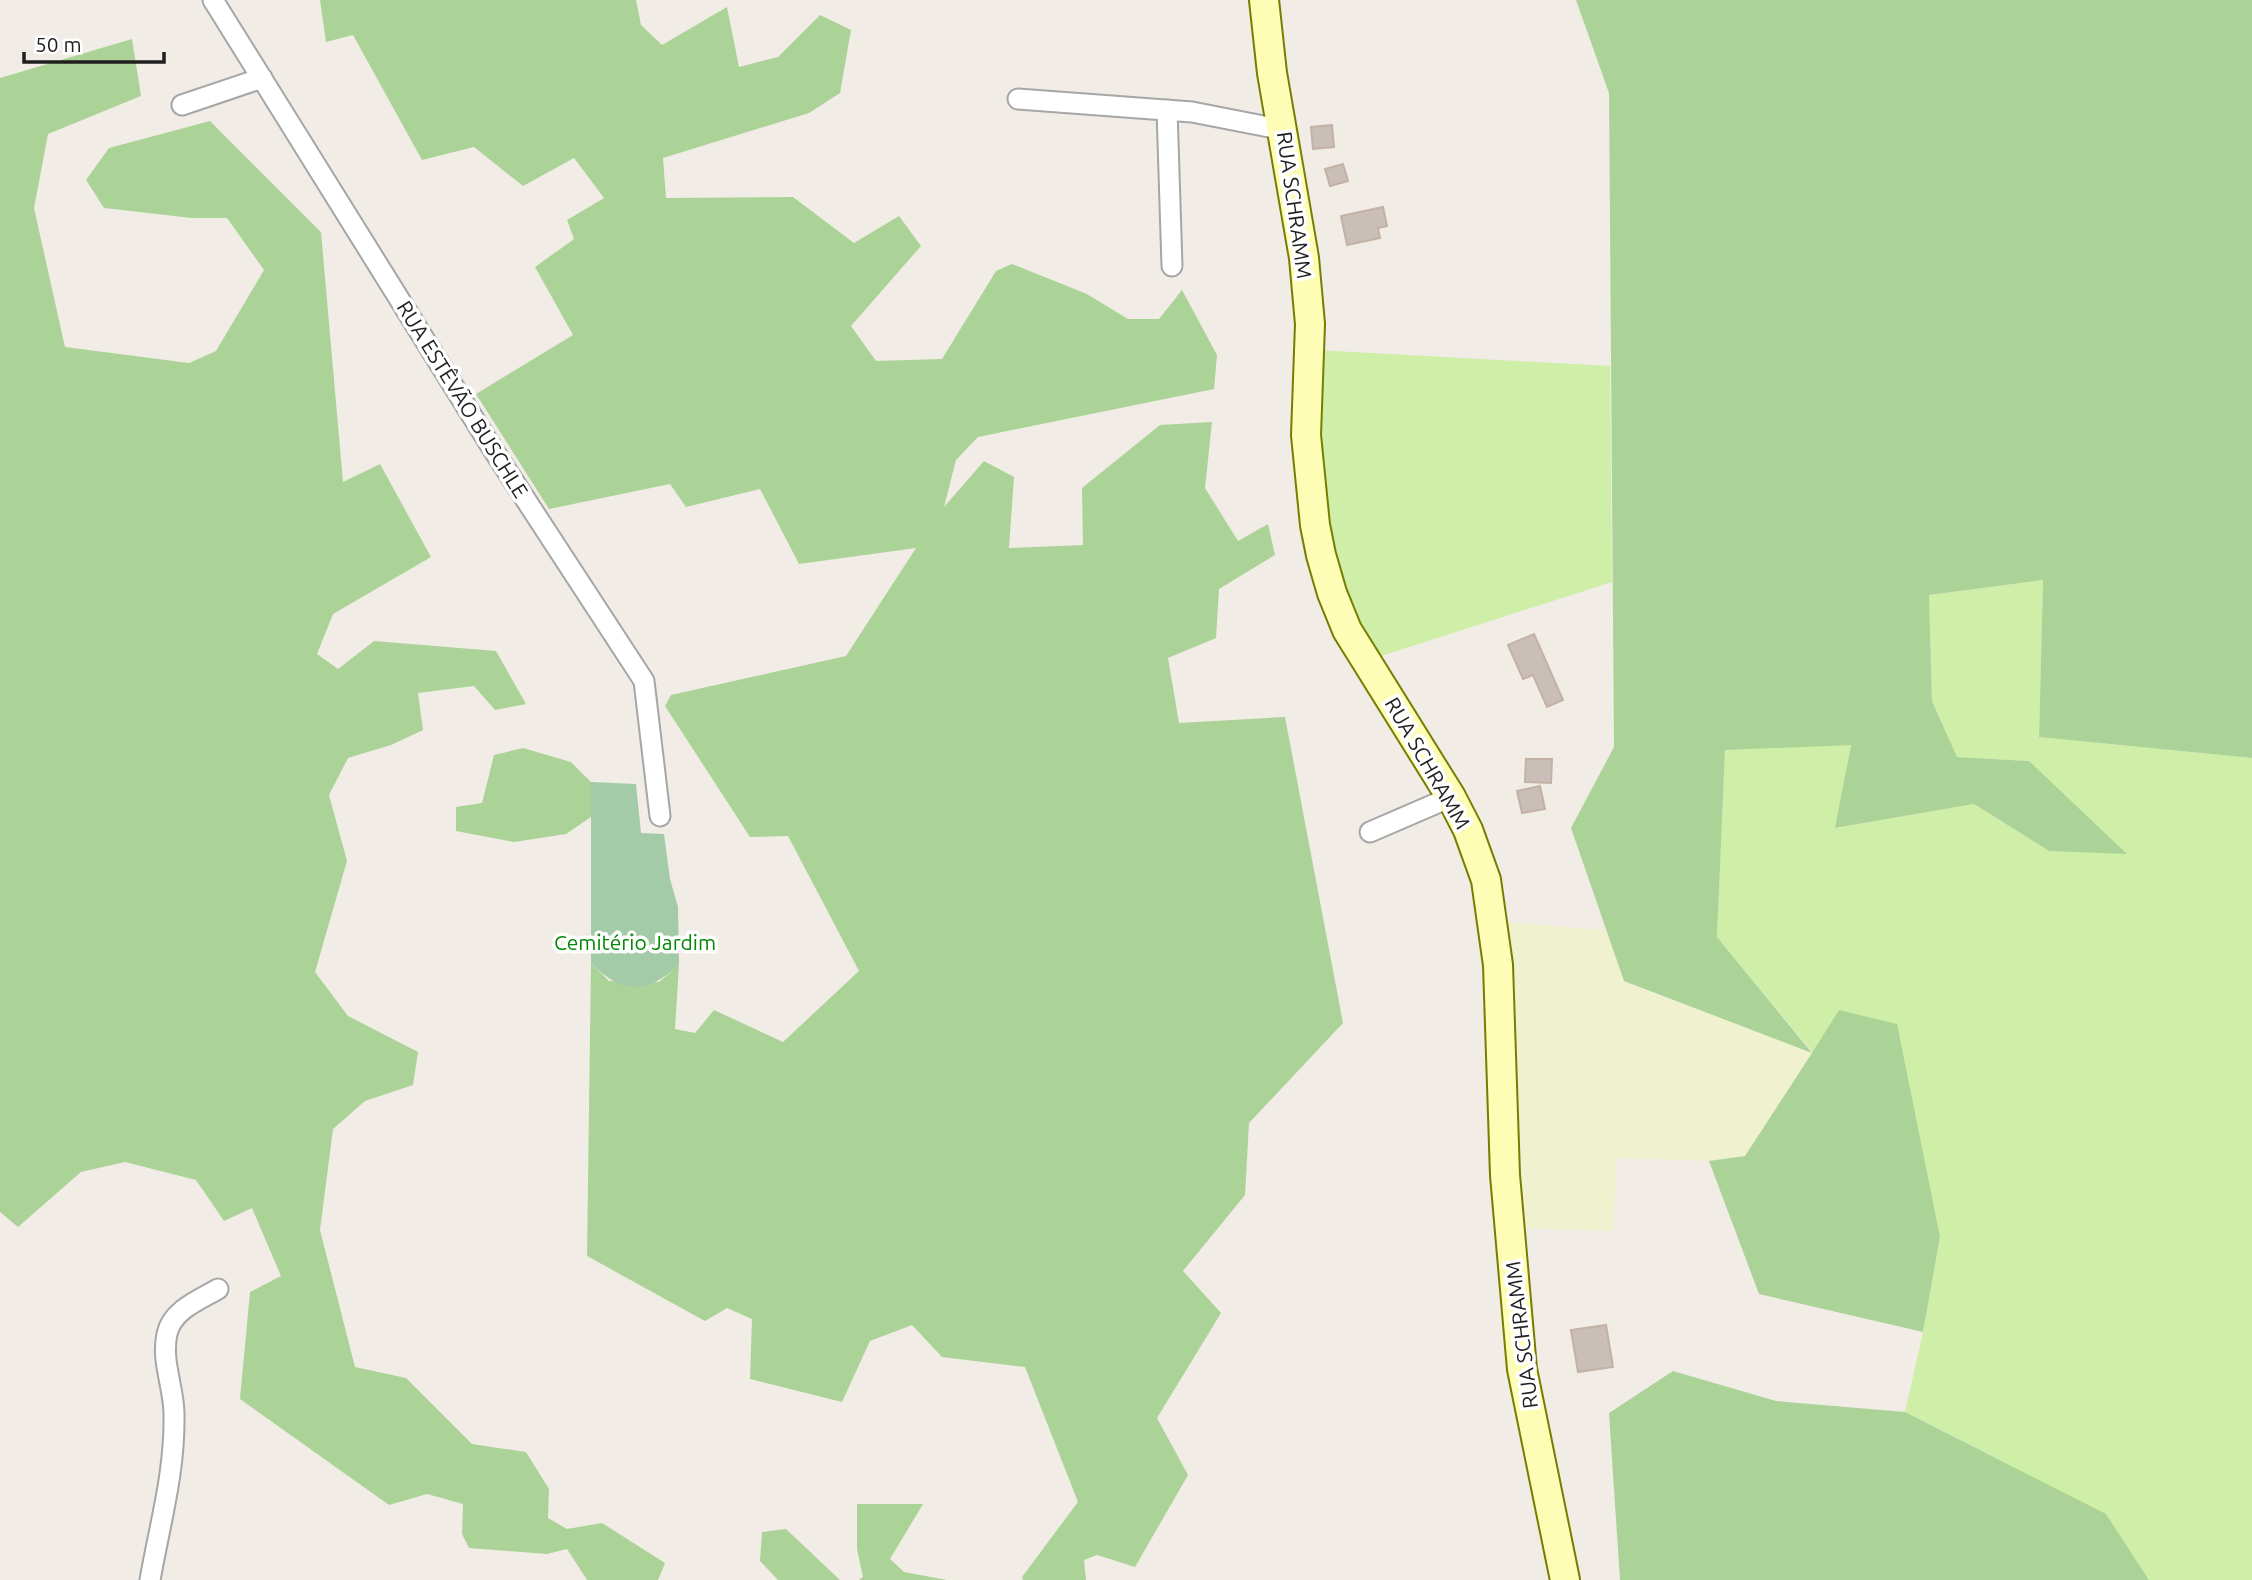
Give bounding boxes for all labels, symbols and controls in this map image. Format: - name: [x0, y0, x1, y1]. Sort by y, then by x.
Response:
- scale bar: [24, 21, 164, 65]
- text: 50 m: [35, 32, 82, 56]
- street label: RUA SCHRAMM: [1273, 130, 1317, 280]
- street label: RUA ESTÊVÃO BUSCHLE: [393, 296, 533, 502]
- street label: RUA SCHRAMM: [1381, 693, 1475, 833]
- park label: Cemitério Jardim: [554, 930, 716, 954]
- street label: RUA SCHRAMM: [1500, 1260, 1542, 1410]

